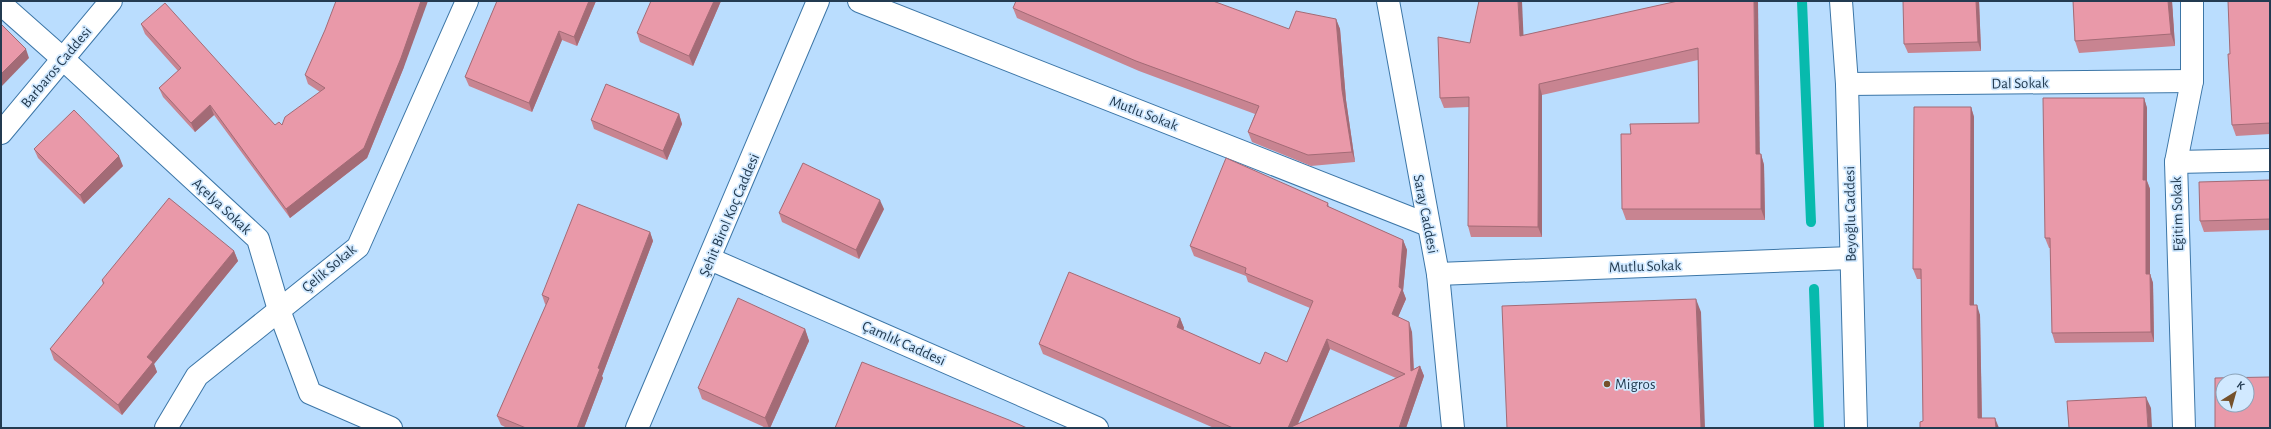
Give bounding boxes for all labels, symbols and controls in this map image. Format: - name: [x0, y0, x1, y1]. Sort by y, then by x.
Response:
- street label: Barbaros Caddesi: [18, 24, 95, 111]
- street label: Dal Sokak: [1991, 75, 2049, 91]
- street label: Mutlu Sokak: [1107, 94, 1180, 133]
- street label: Şehit Birol Koç Caddesi: [697, 151, 762, 279]
- street label: Beyoğlu Caddesi: [1842, 166, 1859, 262]
- street label: Saray Caddesi: [1410, 173, 1441, 255]
- street label: Açelya Sokak: [189, 175, 254, 237]
- street label: Eğitim Sokak: [2169, 176, 2186, 252]
- street label: Çelik Sokak: [299, 241, 359, 295]
- street label: Mutlu Sokak: [1609, 258, 1682, 275]
- street label: Çamlık Caddesi: [860, 318, 948, 369]
- north arrow: [2215, 373, 2255, 413]
- place label: Migros: [1615, 377, 1656, 392]
- marker: Migros: [1602, 379, 1612, 389]
- text: K: [2235, 379, 2247, 392]

